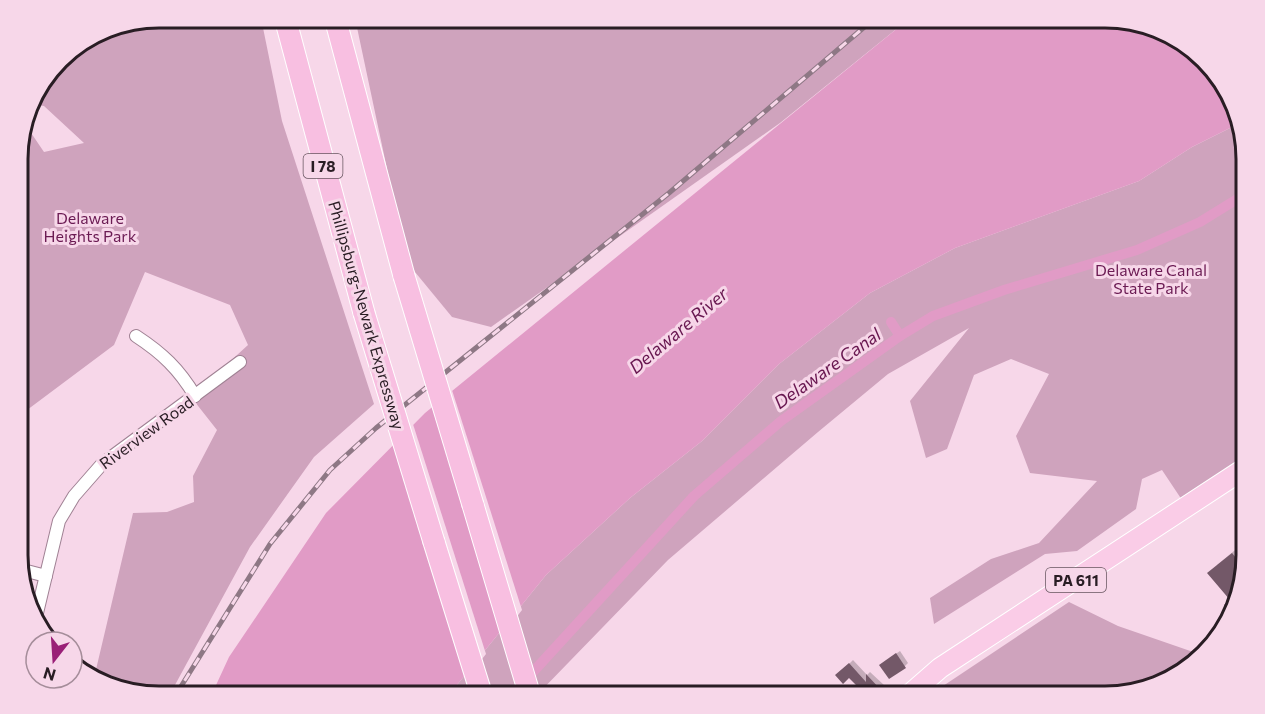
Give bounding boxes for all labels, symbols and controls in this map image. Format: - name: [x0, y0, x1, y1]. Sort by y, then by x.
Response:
- road number: I 78: [304, 154, 342, 178]
- street label: Phillipsburg-Newark Expressway: [325, 198, 409, 432]
- park label: Delaware Heights Park: [44, 208, 137, 245]
- park label: Delaware Canal State Park: [1095, 260, 1207, 297]
- water label: Delaware River: [624, 282, 733, 378]
- water label: Delaware Canal: [769, 323, 885, 413]
- street label: Riverview Road: [95, 392, 197, 472]
- road number: PA 611: [1046, 568, 1106, 592]
- north arrow: [24, 630, 84, 690]
- text: N: [41, 664, 58, 686]

